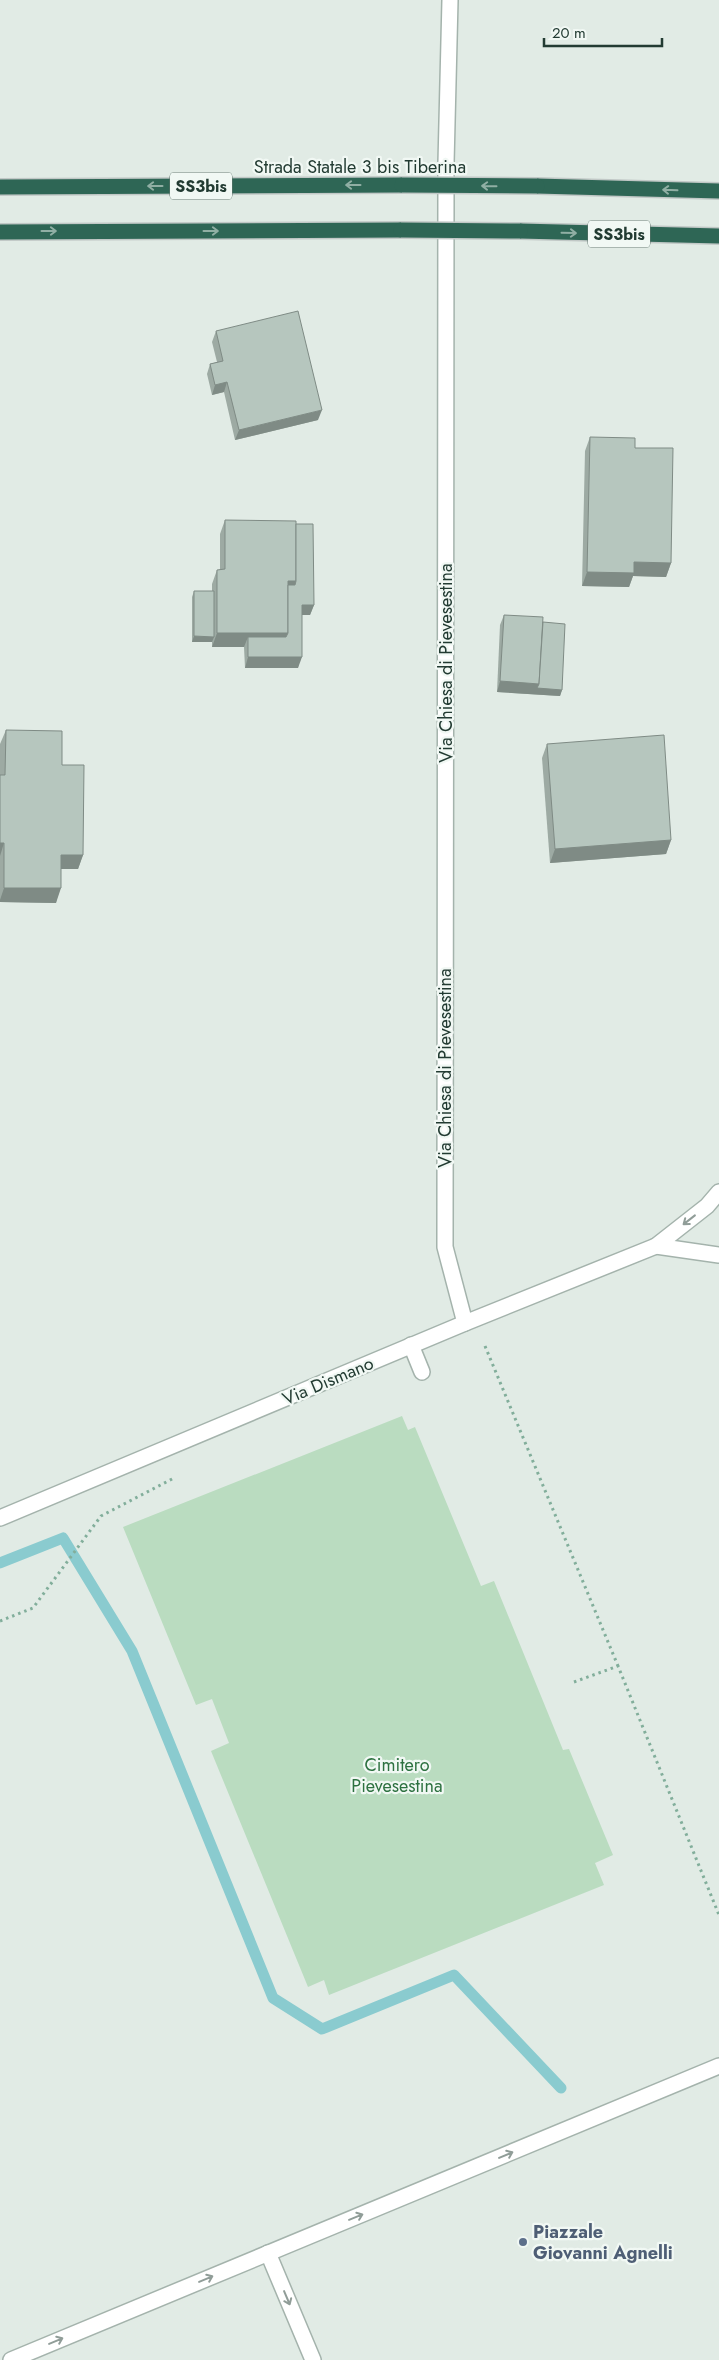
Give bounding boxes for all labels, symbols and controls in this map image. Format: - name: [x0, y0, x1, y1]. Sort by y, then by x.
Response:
- scale bar: [544, 15, 662, 47]
- text: 20 m: [552, 22, 586, 44]
- street label: Strada Statale 3 bis Tiberina: [254, 154, 466, 180]
- road number: SS3bis: [170, 172, 232, 200]
- one-way arrow: [345, 180, 362, 190]
- one-way arrow: [148, 181, 164, 191]
- one-way arrow: [481, 181, 497, 190]
- one-way arrow: [663, 185, 679, 195]
- road number: SS3bis: [588, 220, 650, 248]
- one-way arrow: [40, 226, 56, 236]
- one-way arrow: [202, 226, 219, 236]
- one-way arrow: [560, 228, 576, 237]
- street label: Via Chiesa di Pievesestina: [433, 563, 459, 763]
- street label: Via Chiesa di Pievesestina: [432, 968, 458, 1168]
- one-way arrow: [683, 1215, 696, 1226]
- street label: Via Dismano: [278, 1350, 378, 1412]
- park label: Cimitero Pievesestina: [351, 1752, 443, 1799]
- one-way arrow: [498, 2149, 513, 2159]
- one-way arrow: [348, 2212, 363, 2221]
- place label: Piazzale Giovanni Agnelli: [533, 2219, 673, 2266]
- marker: Piazzale Giovanni Agnelli: [517, 2236, 529, 2248]
- one-way arrow: [198, 2274, 213, 2283]
- one-way arrow: [283, 2290, 293, 2305]
- one-way arrow: [48, 2336, 63, 2346]

